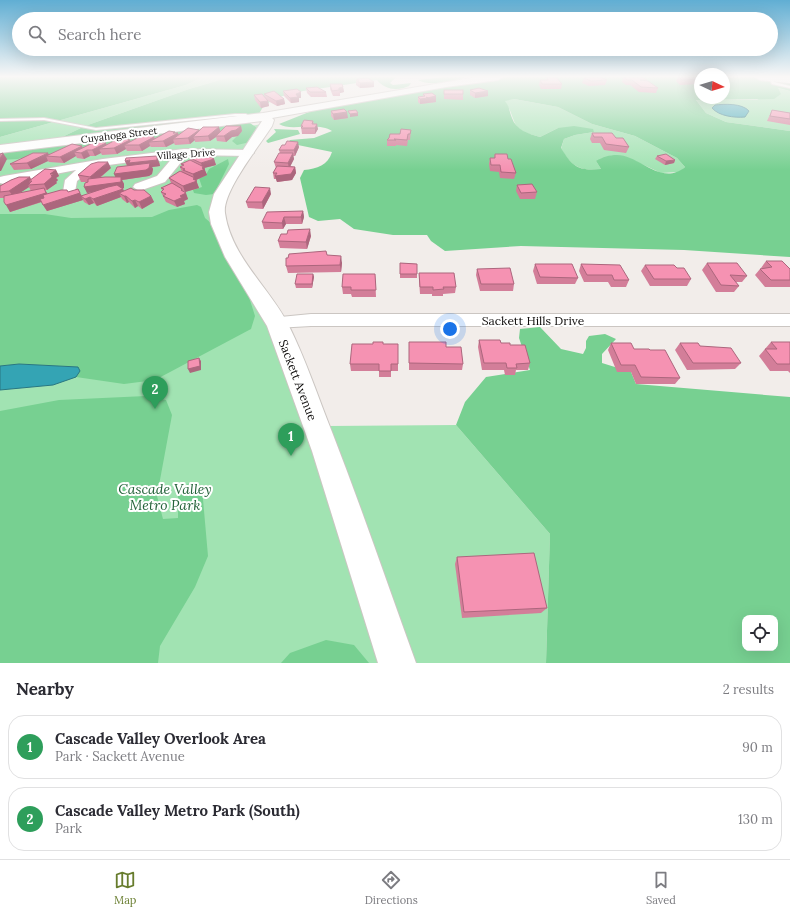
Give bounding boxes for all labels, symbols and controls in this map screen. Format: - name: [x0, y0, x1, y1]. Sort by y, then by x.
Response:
- search box: [12, 12, 778, 56]
- icon: search: [26, 23, 48, 45]
- text: Search here: [58, 25, 141, 44]
- north arrow: [694, 68, 730, 104]
- street label: Cuyahoga Street: [80, 124, 158, 146]
- street label: Village Drive: [155, 145, 216, 163]
- street label: Sackett Hills Drive: [482, 313, 585, 328]
- your location: [440, 319, 460, 339]
- street label: Sackett Avenue: [276, 337, 320, 423]
- pin: 2: [142, 376, 168, 409]
- pin: 1: [278, 423, 304, 456]
- park label: Cascade Valley Metro Park: [118, 480, 212, 514]
- map controls: [742, 615, 778, 651]
- button: locate: [742, 615, 778, 651]
- text: Nearby: [16, 678, 74, 700]
- text: 2 results: [723, 681, 774, 698]
- text: Cascade Valley Overlook Area: [55, 729, 266, 748]
- text: 1: [27, 739, 33, 756]
- text: 90 m: [742, 739, 773, 756]
- text: Park · Sackett Avenue: [55, 748, 185, 765]
- text: Cascade Valley Metro Park (South): [55, 801, 300, 820]
- text: 2: [27, 811, 33, 828]
- text: 130 m: [738, 811, 773, 828]
- text: Park: [55, 820, 82, 837]
- tab: Map: [114, 869, 136, 907]
- tab: Directions: [365, 869, 418, 907]
- tab: Saved: [646, 869, 676, 907]

